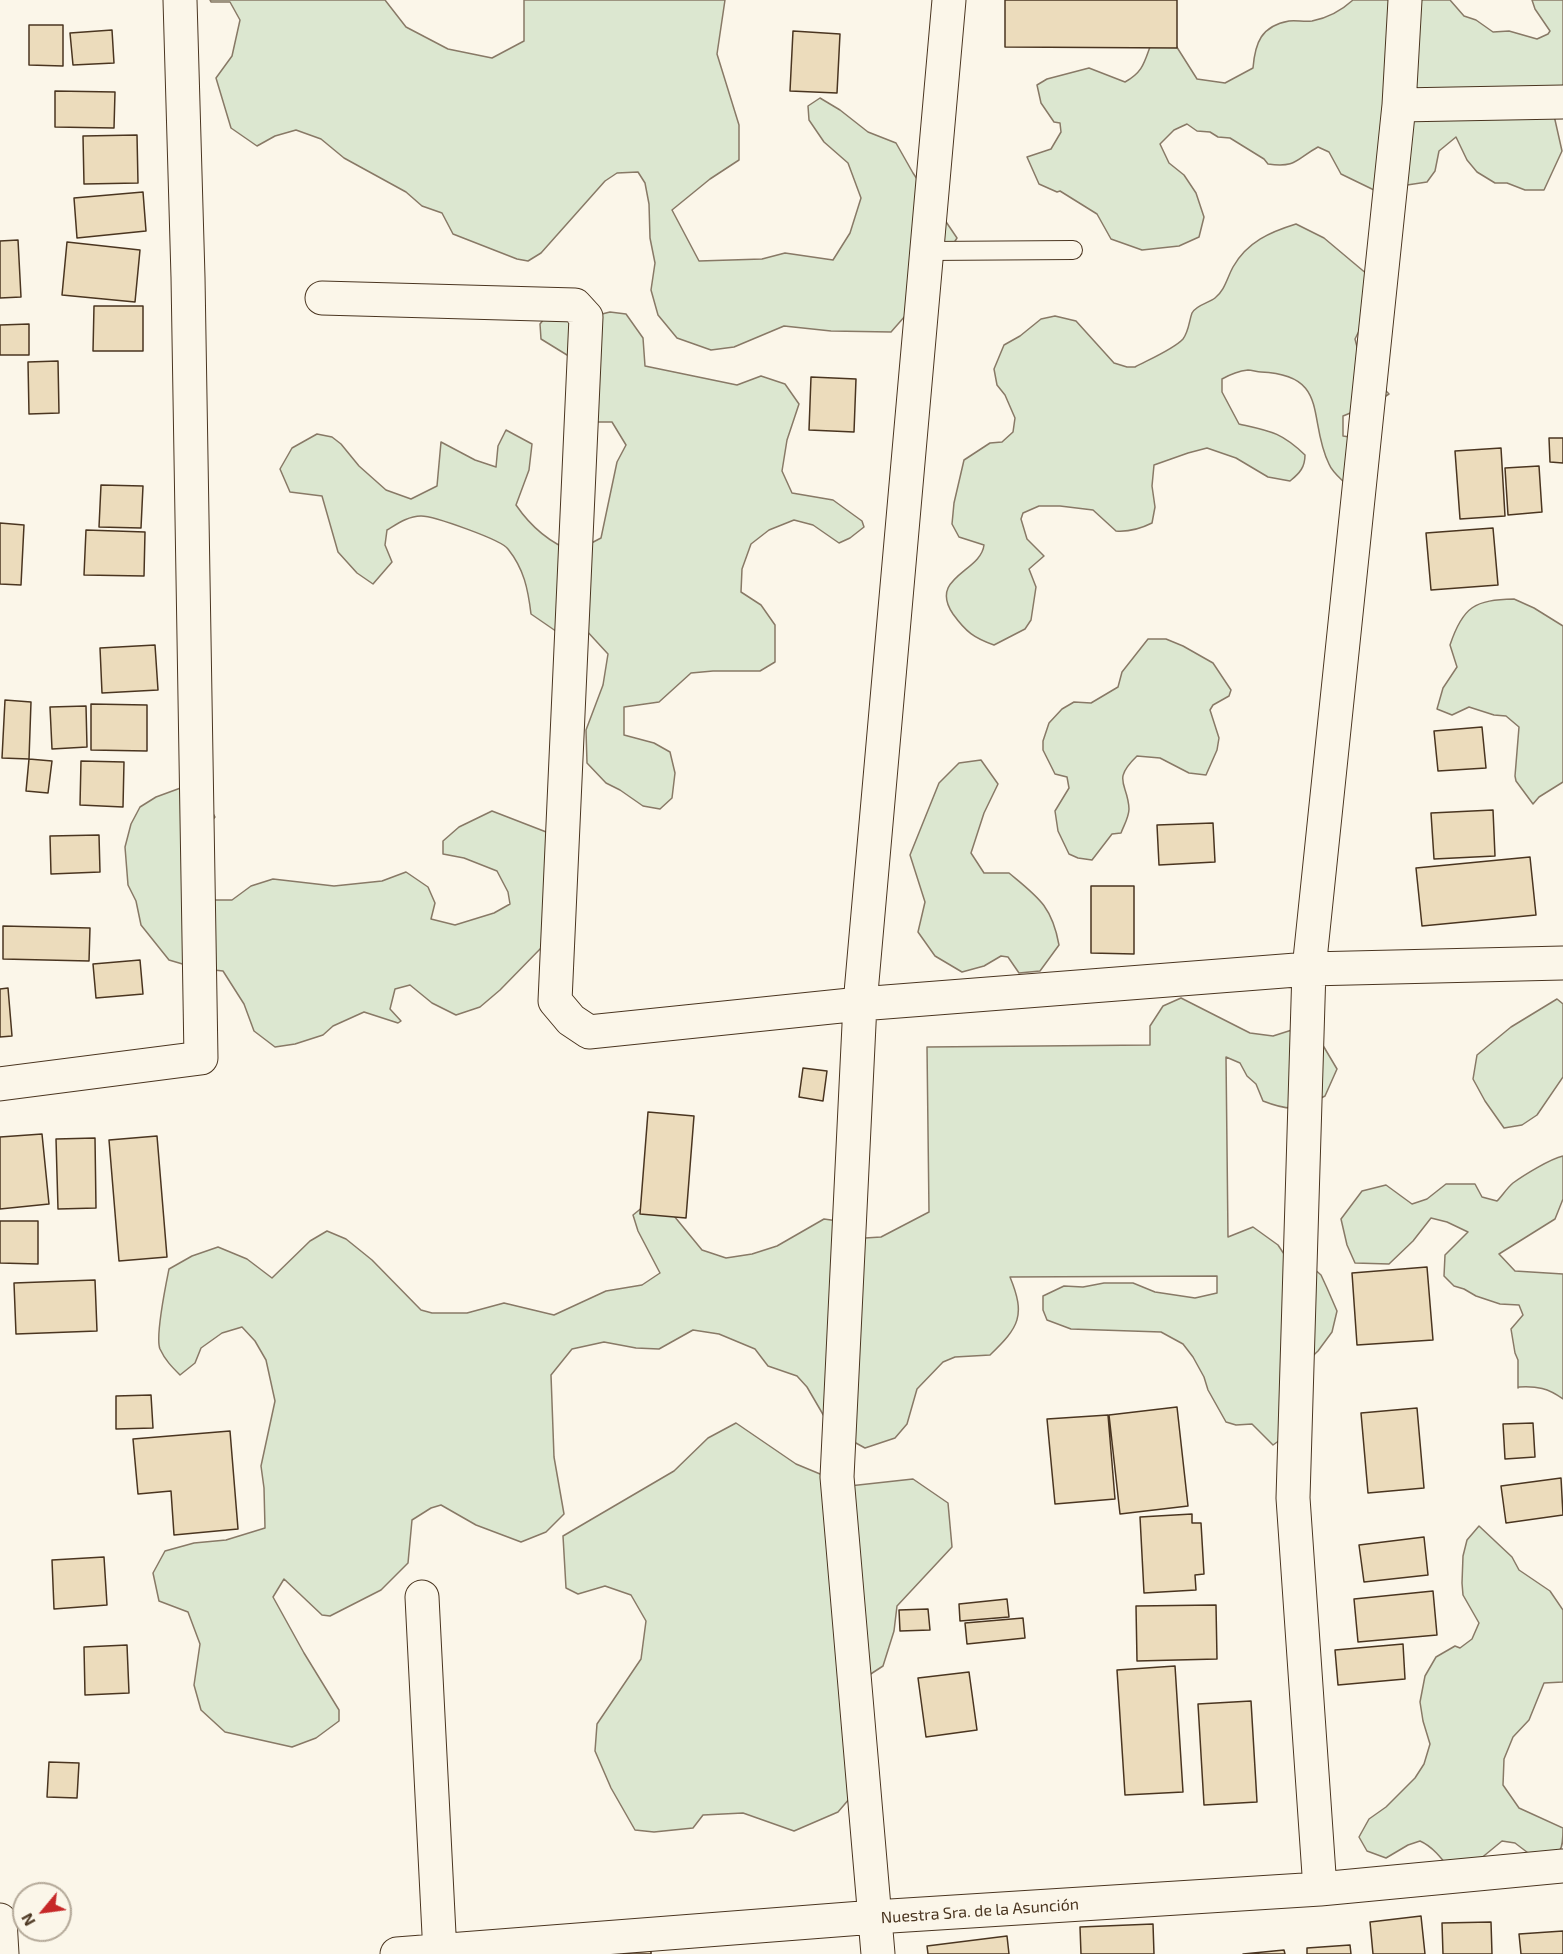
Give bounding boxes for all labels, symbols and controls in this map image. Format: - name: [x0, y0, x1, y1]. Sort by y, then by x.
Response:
- north arrow: [12, 1882, 72, 1942]
- street label: Nuestra Sra. de la Asunción: [880, 1895, 1080, 1927]
- text: N: [16, 1910, 39, 1930]

